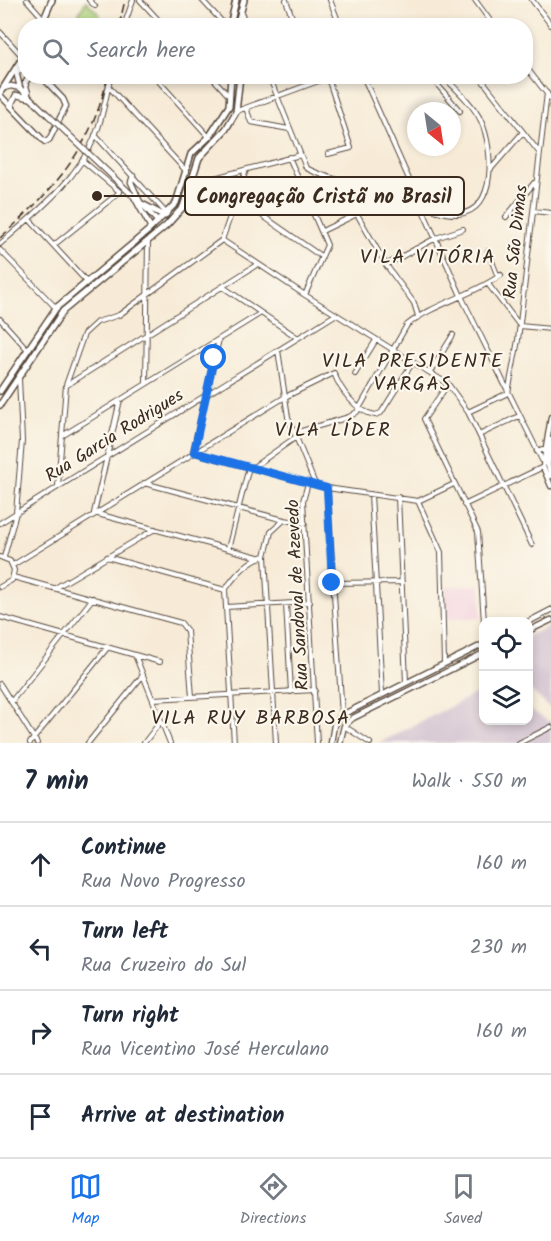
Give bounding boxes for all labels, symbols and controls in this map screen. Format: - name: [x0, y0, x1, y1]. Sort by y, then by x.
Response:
- search box: [18, 18, 533, 84]
- text: Search here: [87, 34, 195, 69]
- icon: search: [39, 35, 72, 68]
- north arrow: [407, 102, 461, 156]
- callout: Congregação Cristã no Brasil: [185, 177, 464, 215]
- text: Congregação Cristã no Brasil: [197, 182, 452, 214]
- street label: Rua São Dimas: [496, 183, 537, 301]
- district label: VILA VITÓRIA: [360, 242, 496, 274]
- route start: [200, 344, 226, 370]
- district label: VILA PRESIDENTE VARGAS: [322, 346, 504, 401]
- street label: Rua Garcia Rodrigues: [40, 382, 190, 491]
- district label: VILA LÍDER: [275, 415, 391, 447]
- street label: Rua Sandoval de Azevedo: [279, 499, 318, 691]
- route end: [318, 569, 344, 595]
- map controls: [479, 617, 533, 725]
- button: locate: [479, 617, 533, 671]
- button: layers: [479, 671, 533, 725]
- district label: VILA RUY BARBOSA: [151, 703, 351, 735]
- text: 7 min: [24, 761, 89, 803]
- text: Walk · 550 m: [412, 766, 527, 798]
- text: Continue: [81, 831, 166, 866]
- icon: ahead: [24, 848, 57, 881]
- text: 160 m: [476, 848, 527, 880]
- text: Rua Novo Progresso: [81, 866, 246, 898]
- text: Turn left: [81, 915, 168, 950]
- icon: left: [24, 932, 57, 965]
- text: 230 m: [470, 932, 527, 964]
- text: Rua Cruzeiro do Sul: [81, 950, 246, 982]
- text: Turn right: [81, 999, 179, 1034]
- icon: right: [24, 1016, 57, 1049]
- text: 160 m: [476, 1016, 527, 1048]
- text: Rua Vicentino José Herculano: [81, 1034, 329, 1066]
- text: Arrive at destination: [81, 1099, 284, 1134]
- icon: arrive: [24, 1100, 57, 1133]
- tab: Map: [69, 1170, 102, 1231]
- tab: Directions: [240, 1170, 306, 1231]
- tab: Saved: [444, 1170, 482, 1231]

